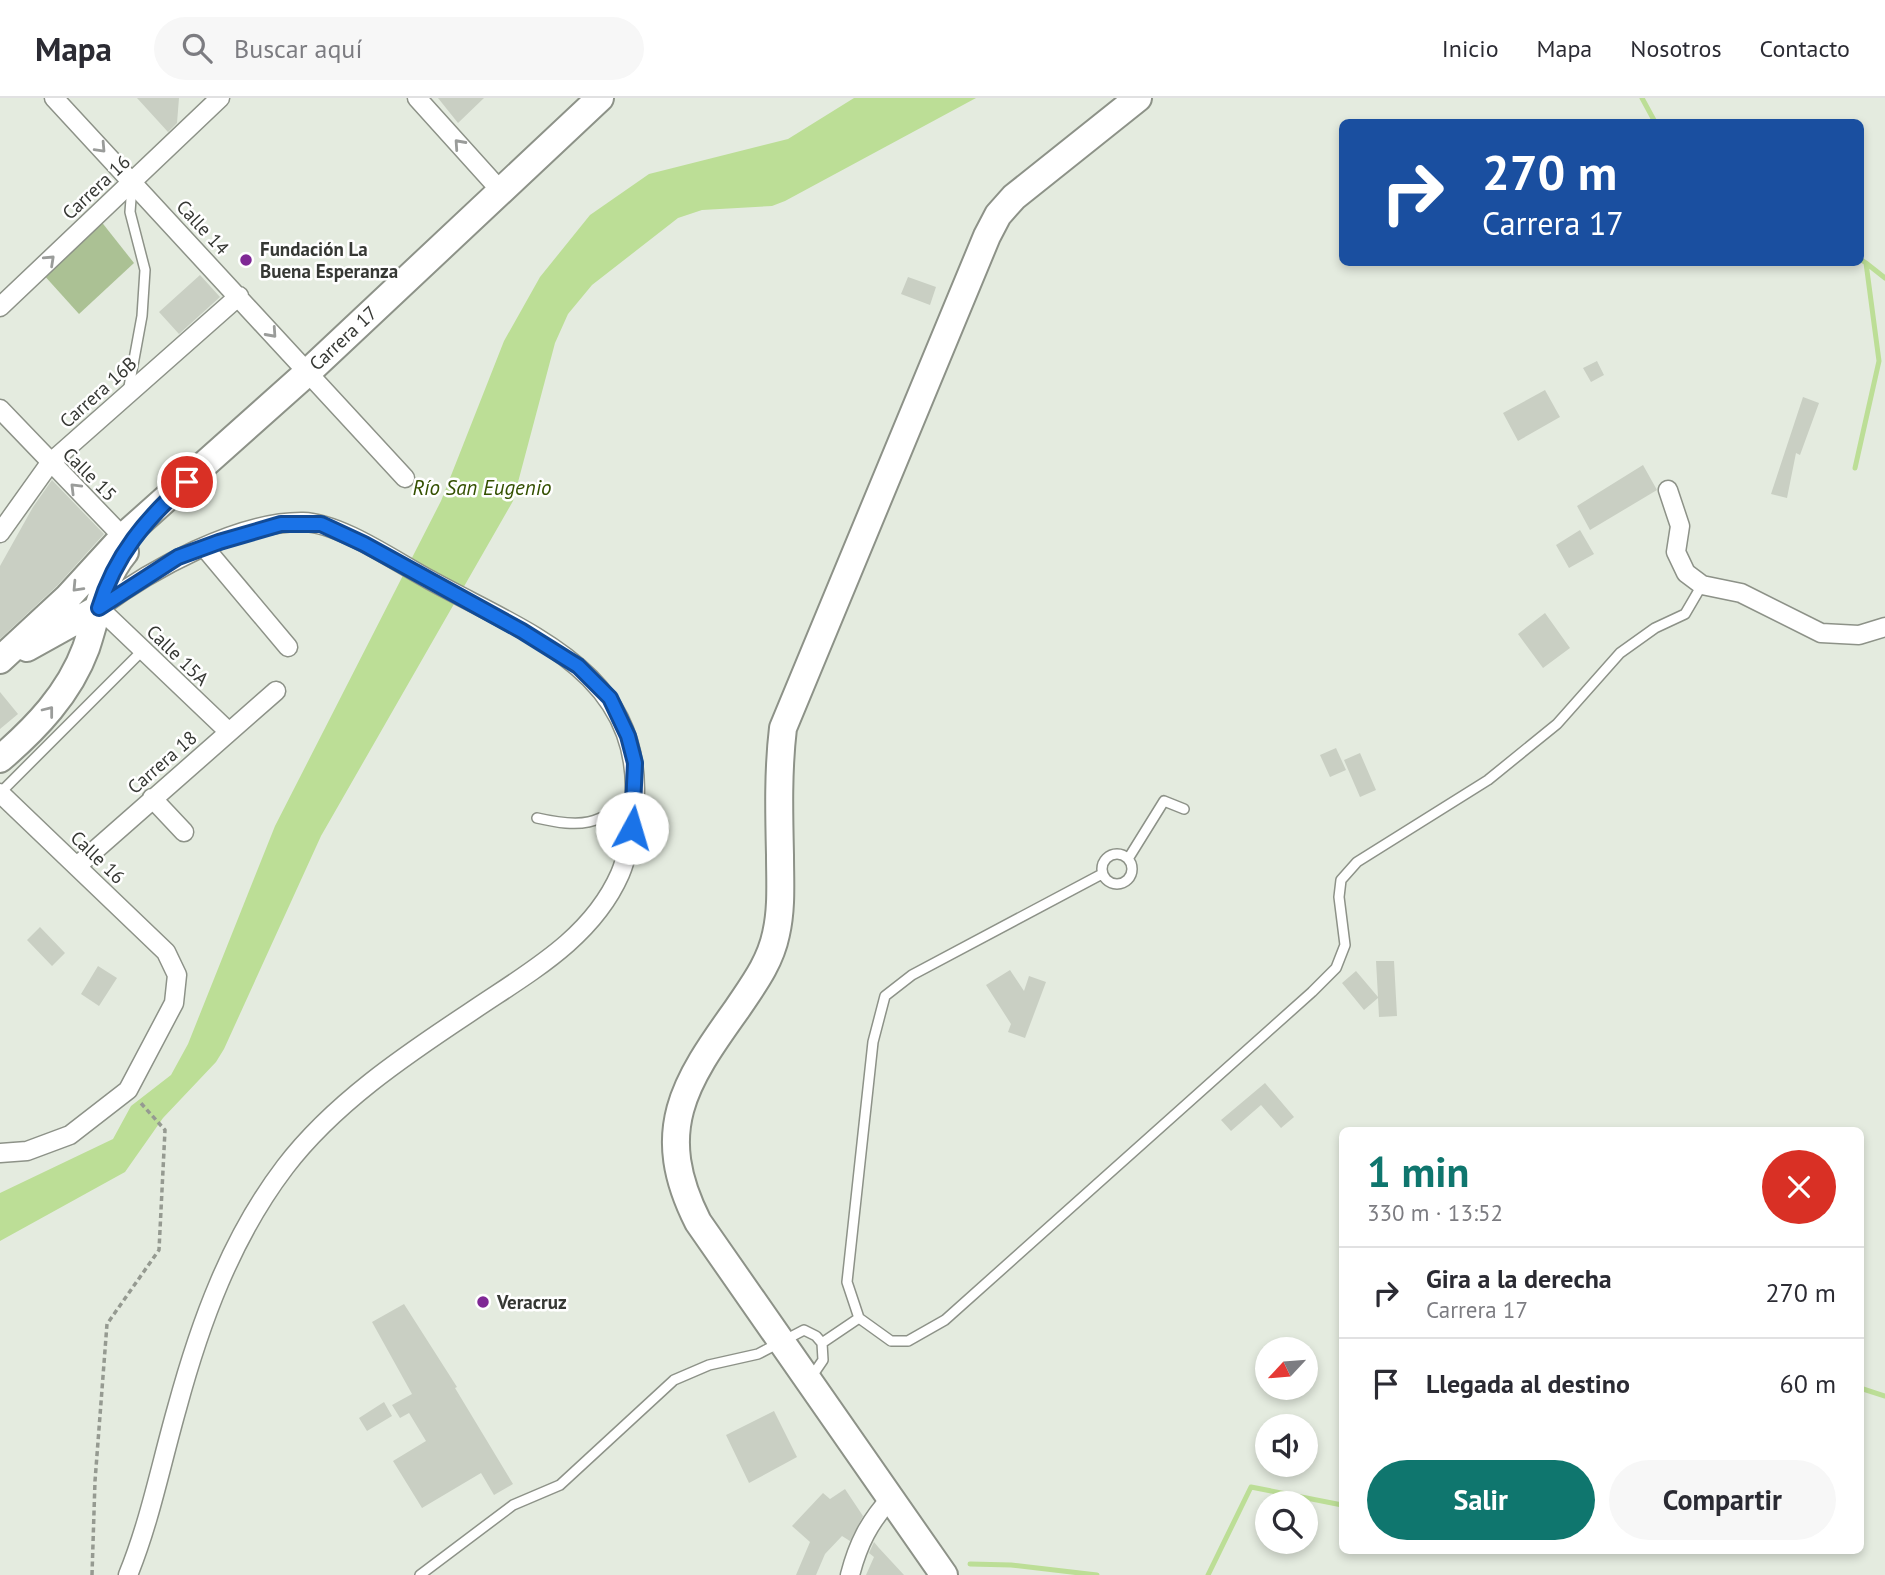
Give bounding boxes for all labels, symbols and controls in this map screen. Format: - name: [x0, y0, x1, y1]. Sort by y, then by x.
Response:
- search box: [154, 17, 644, 80]
- text: Mapa: [35, 27, 112, 70]
- icon: search: [178, 29, 216, 67]
- text: Buscar aquí: [234, 32, 362, 65]
- text: Inicio: [1442, 33, 1499, 64]
- text: Mapa: [1537, 33, 1592, 64]
- text: Nosotros: [1630, 33, 1722, 64]
- text: Contacto: [1760, 33, 1850, 64]
- one-way arrow: [454, 139, 467, 152]
- one-way arrow: [93, 140, 105, 153]
- text: 270 m: [1482, 140, 1617, 204]
- icon: right: [1367, 147, 1458, 238]
- street label: Carrera 16: [57, 150, 135, 224]
- street label: Calle 14: [172, 195, 234, 259]
- text: Carrera 17: [1482, 202, 1624, 244]
- place label: Fundación La Buena Esperanza: [260, 237, 398, 283]
- marker: Fundación La Buena Esperanza: [238, 252, 254, 268]
- one-way arrow: [41, 255, 54, 268]
- street label: Carrera 17: [304, 301, 382, 375]
- one-way arrow: [264, 325, 276, 338]
- street label: Carrera 16B: [55, 351, 141, 433]
- street label: Calle 15: [58, 442, 122, 506]
- pin: [157, 452, 217, 512]
- icon: arrive: [168, 463, 206, 501]
- water label: Río San Eugenio: [412, 474, 552, 501]
- one-way arrow: [70, 483, 83, 496]
- one-way arrow: [72, 579, 85, 592]
- street label: Calle 15A: [142, 619, 214, 691]
- one-way arrow: [40, 707, 53, 719]
- street label: Carrera 18: [122, 725, 202, 799]
- position arrow: [595, 791, 669, 865]
- street label: Calle 16: [66, 825, 130, 889]
- text: 1 min: [1367, 1144, 1469, 1199]
- button: close: [1762, 1150, 1836, 1224]
- text: 330 m · 13:52: [1367, 1198, 1503, 1227]
- text: Gira a la derecha: [1426, 1262, 1612, 1295]
- icon: right: [1367, 1274, 1405, 1312]
- text: 270 m: [1765, 1276, 1836, 1309]
- place label: Veracruz: [496, 1290, 567, 1314]
- marker: Veracruz: [475, 1294, 491, 1310]
- text: Carrera 17: [1426, 1295, 1528, 1324]
- north arrow: [1255, 1337, 1318, 1400]
- map controls: [1255, 1337, 1318, 1554]
- icon: arrive: [1367, 1365, 1405, 1403]
- text: Llegada al destino: [1426, 1367, 1630, 1400]
- text: 60 m: [1780, 1367, 1836, 1400]
- button: sound: [1255, 1414, 1318, 1477]
- button: Salir: [1367, 1460, 1595, 1540]
- button: Compartir: [1609, 1460, 1836, 1540]
- button: search: [1255, 1491, 1318, 1554]

